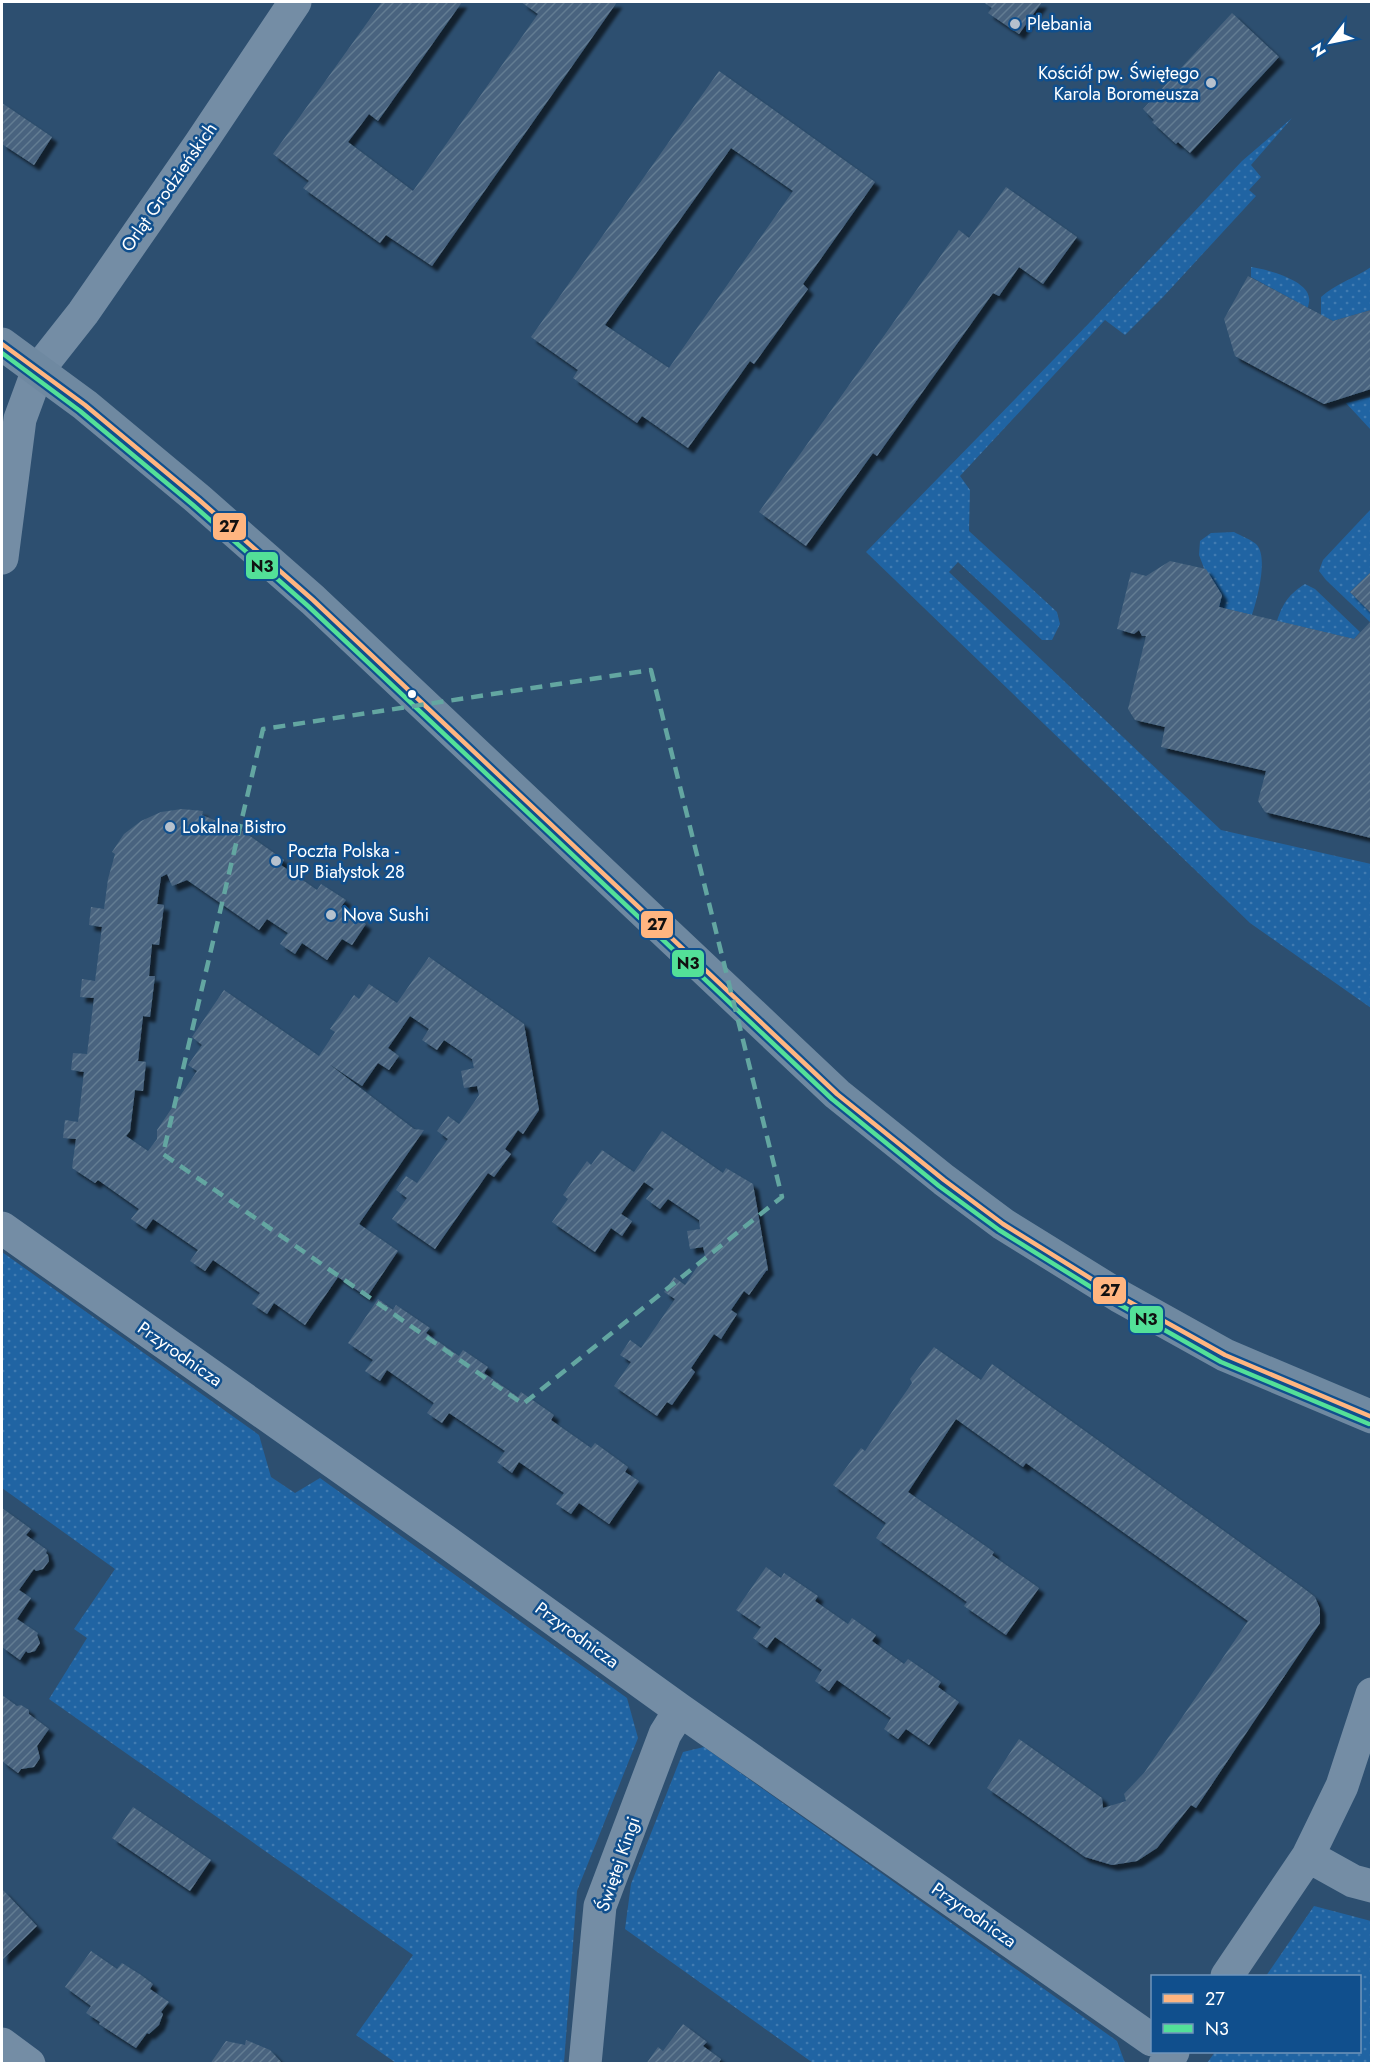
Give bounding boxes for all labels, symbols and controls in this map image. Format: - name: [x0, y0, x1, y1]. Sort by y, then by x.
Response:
- place label: Plebania: [1027, 11, 1092, 37]
- north arrow: [1301, 12, 1361, 72]
- marker: Plebania: [1008, 17, 1022, 31]
- text: N: [1306, 38, 1332, 61]
- place label: Kościół pw. Świętego Karola Boromeusza: [1038, 60, 1199, 107]
- marker: Kościół pw. Świętego Karola Boromeusza: [1204, 76, 1218, 90]
- street label: Orląt Grodzieńskich: [115, 117, 223, 257]
- line badge: 27: [212, 512, 247, 541]
- text: 27: [219, 515, 239, 538]
- line badge: N3: [245, 551, 279, 580]
- text: N3: [251, 555, 273, 578]
- unlabelled marker: [406, 688, 418, 700]
- place label: Lokalna Bistro: [182, 814, 286, 840]
- marker: Lokalna Bistro: [163, 820, 177, 834]
- place label: Poczta Polska - UP Białystok 28: [288, 838, 405, 885]
- marker: Poczta Polska - UP Białystok 28: [269, 854, 283, 868]
- place label: Nova Sushi: [343, 902, 429, 928]
- marker: Nova Sushi: [324, 908, 338, 922]
- line badge: 27: [640, 910, 674, 939]
- text: 27: [647, 913, 667, 936]
- line badge: N3: [671, 949, 705, 978]
- text: N3: [677, 952, 699, 975]
- line badge: 27: [1092, 1276, 1127, 1305]
- text: 27: [1100, 1279, 1120, 1302]
- line badge: N3: [1129, 1305, 1164, 1334]
- text: N3: [1135, 1308, 1157, 1331]
- street label: Przyrodnicza: [132, 1315, 228, 1393]
- street label: Przyrodnicza: [530, 1596, 624, 1674]
- street label: Świętej Kingi: [590, 1813, 646, 1915]
- street label: Przyrodnicza: [926, 1876, 1022, 1954]
- legend: [1151, 1975, 1361, 2053]
- text: 27: [1205, 1986, 1225, 2012]
- text: N3: [1205, 2016, 1229, 2042]

